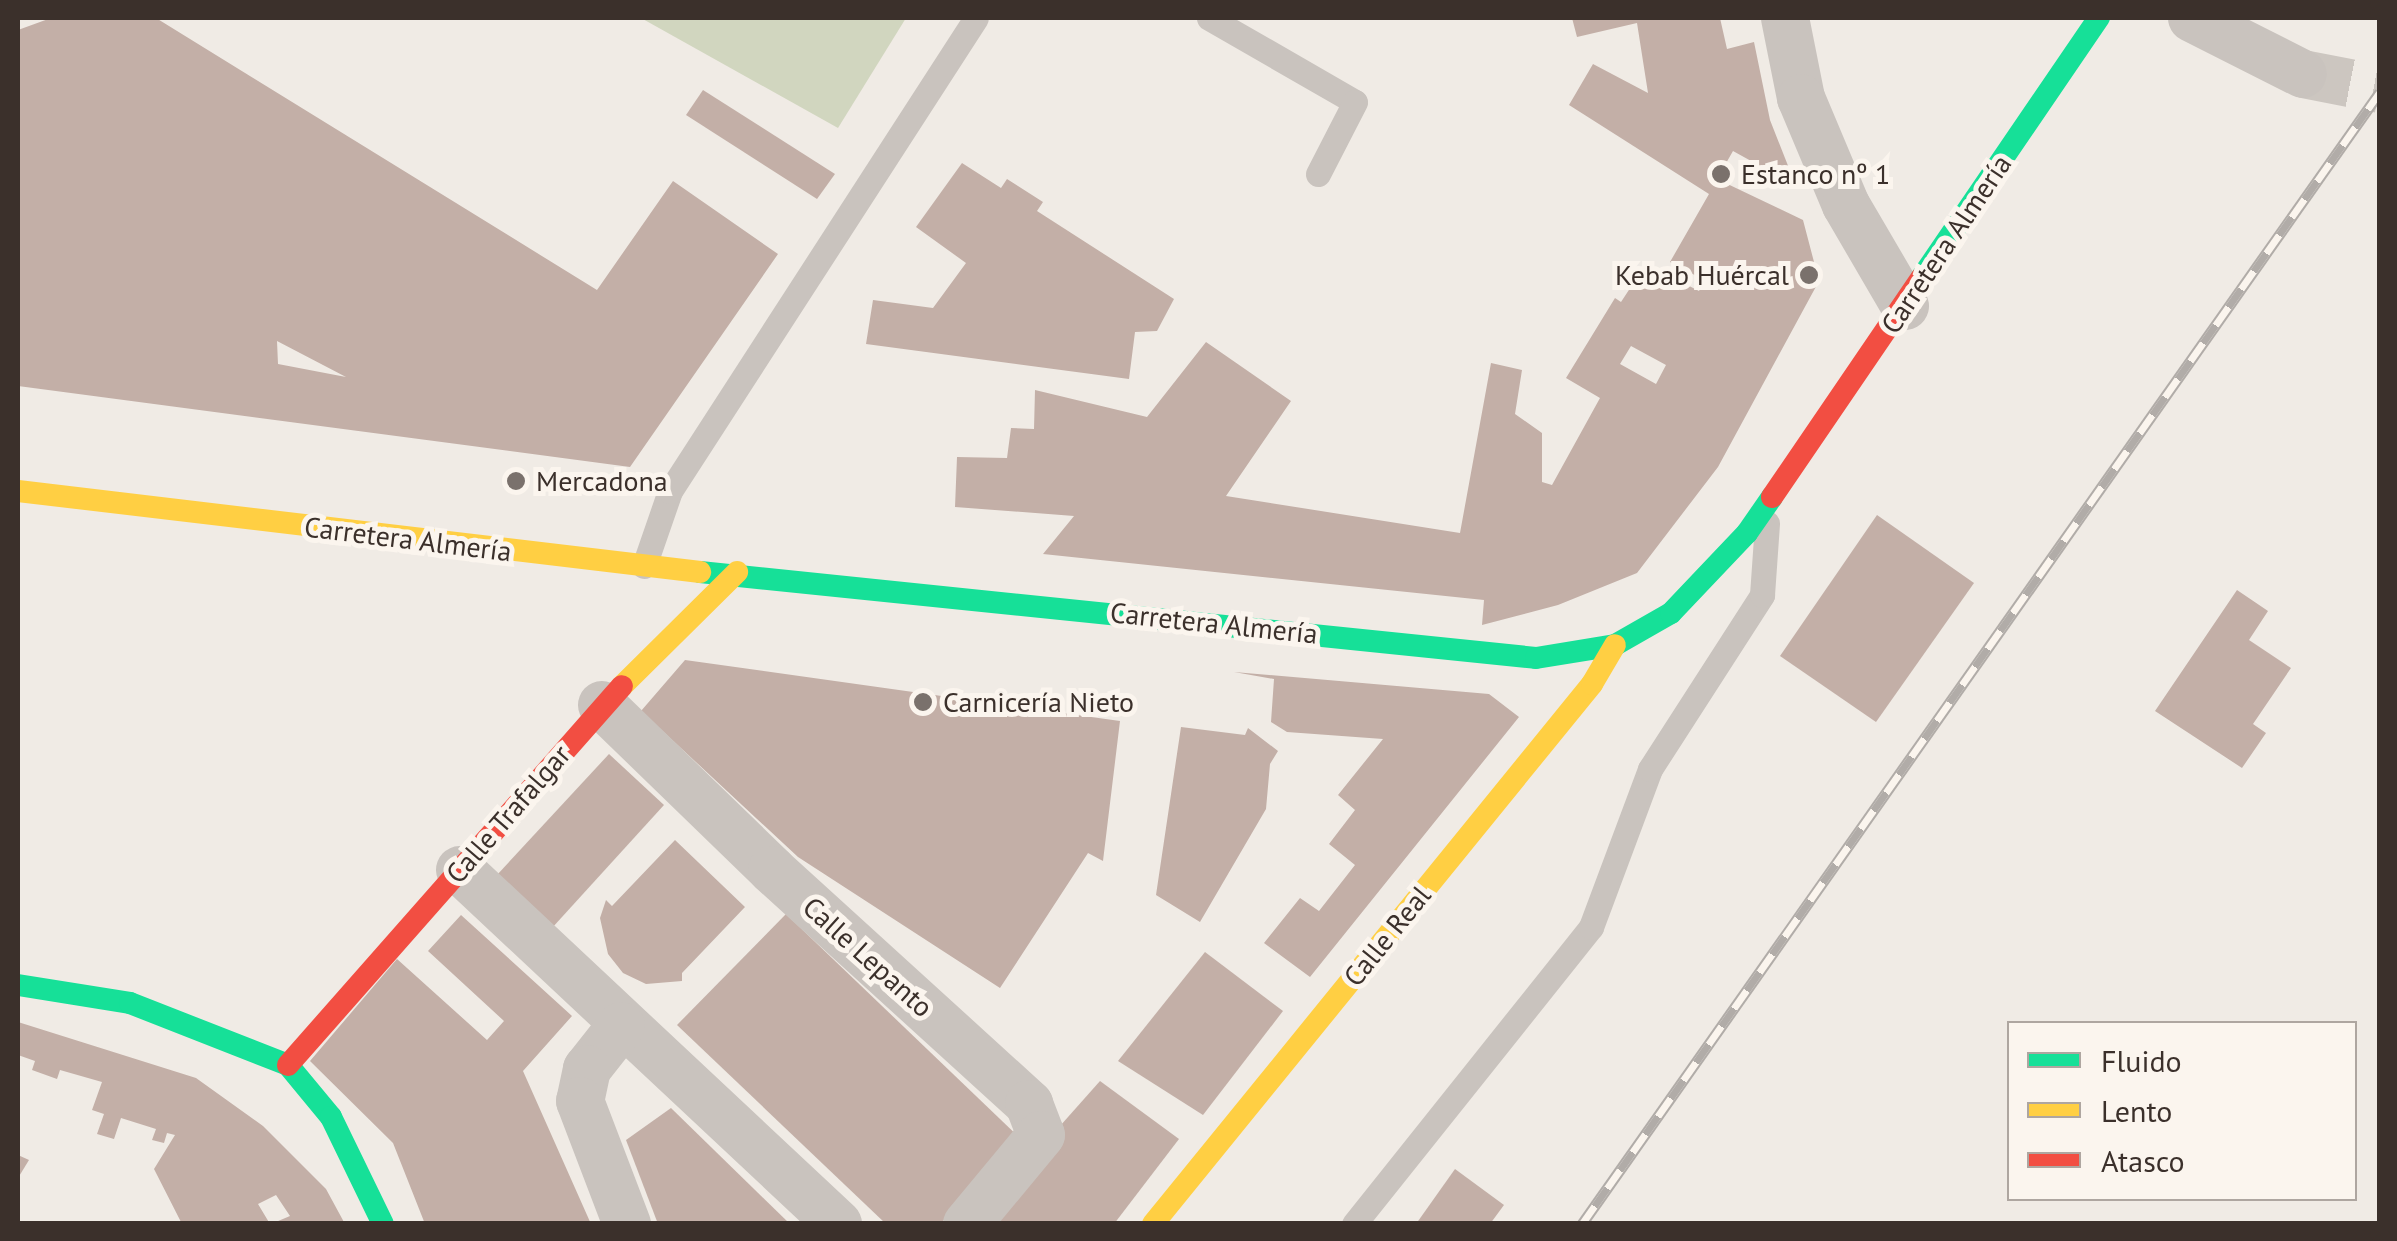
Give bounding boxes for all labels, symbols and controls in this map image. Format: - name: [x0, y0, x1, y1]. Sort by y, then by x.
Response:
- street label: Carretera Almería: [1874, 148, 2018, 340]
- place label: Estanco nº 1: [1741, 157, 1890, 191]
- marker: Estanco nº 1: [1710, 163, 1732, 185]
- place label: Kebab Huércal: [1615, 258, 1789, 292]
- marker: Kebab Huércal: [1798, 264, 1820, 286]
- place label: Mercadona: [536, 464, 668, 498]
- marker: Mercadona: [505, 470, 527, 492]
- street label: Carretera Almería: [302, 510, 514, 568]
- street label: Carretera Almería: [1108, 595, 1320, 651]
- place label: Carnicería Nieto: [943, 685, 1134, 719]
- marker: Carnicería Nieto: [912, 691, 934, 713]
- street label: Calle Trafalgar: [439, 738, 577, 890]
- street label: Calle Real: [1336, 879, 1438, 993]
- street label: Calle Lepanto: [796, 890, 940, 1024]
- legend: [2007, 1021, 2357, 1201]
- text: Fluido: [2101, 1041, 2182, 1080]
- text: Lento: [2101, 1091, 2172, 1130]
- text: Atasco: [2101, 1141, 2185, 1180]

